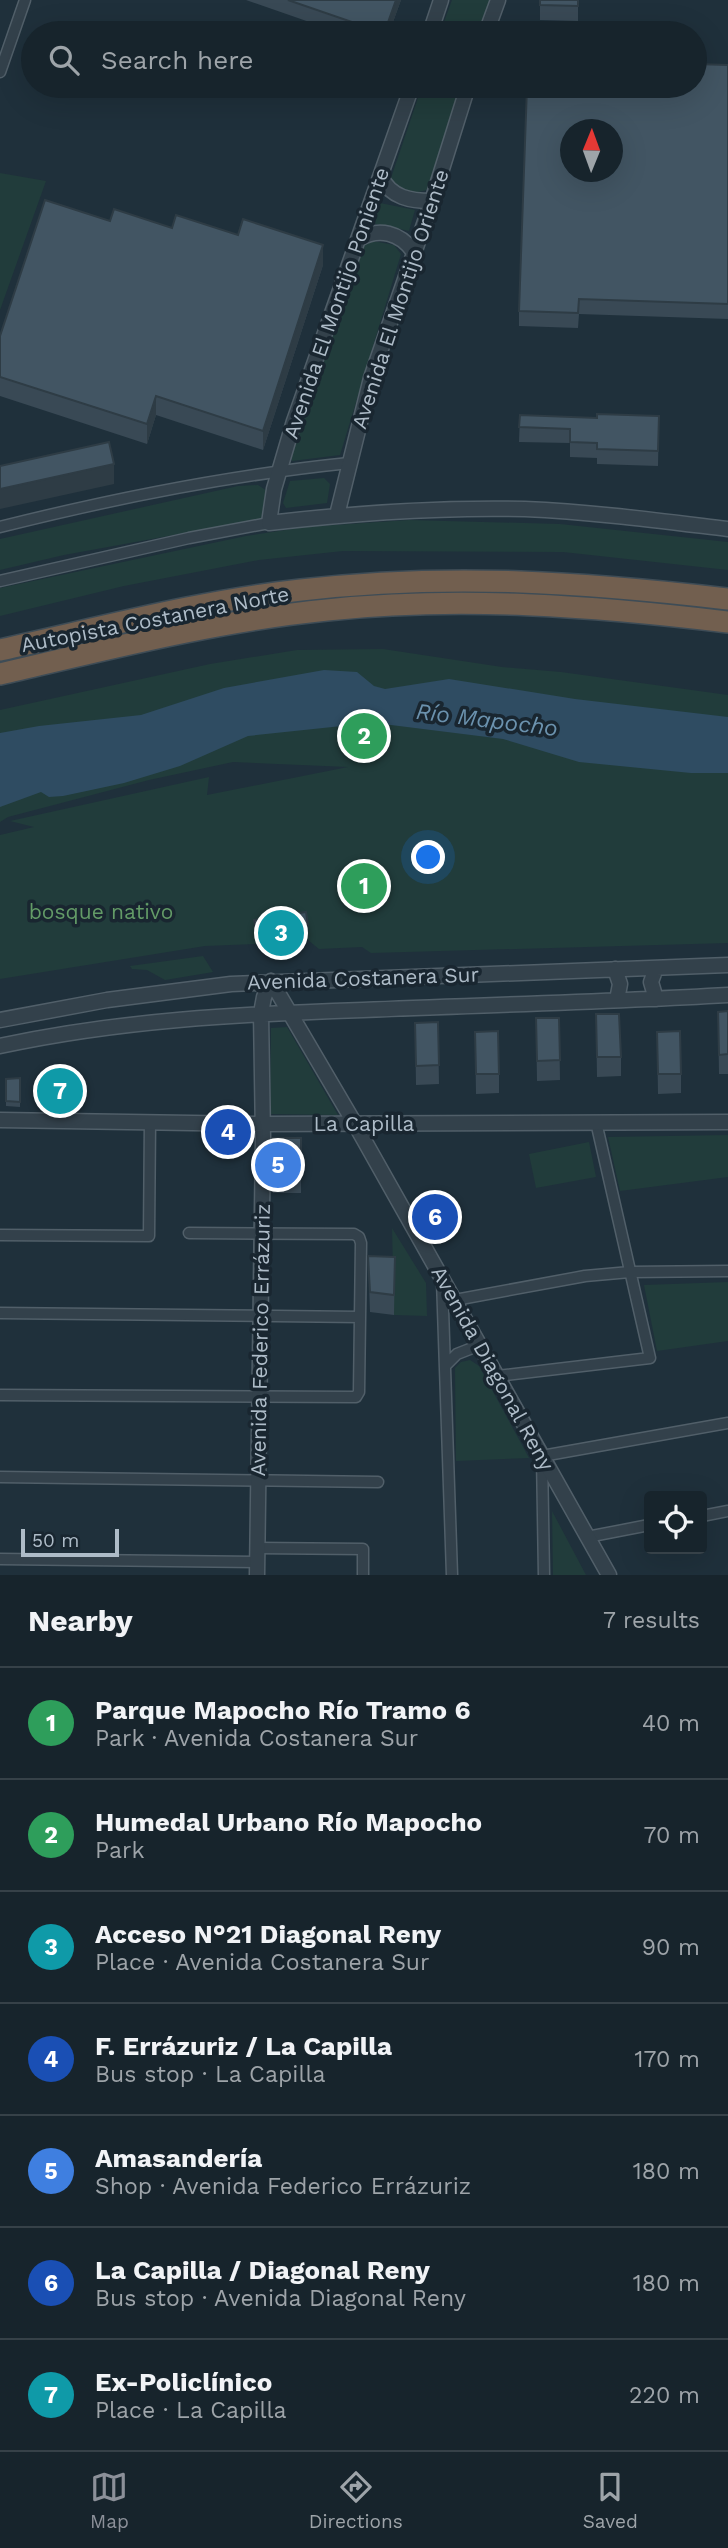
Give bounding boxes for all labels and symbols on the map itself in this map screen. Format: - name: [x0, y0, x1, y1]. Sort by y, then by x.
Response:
- north arrow: [560, 119, 623, 182]
- street label: Avenida El Montijo Poniente: [278, 164, 394, 442]
- street label: Avenida El Montijo Oriente: [346, 166, 454, 432]
- street label: Autopista Costanera Norte: [19, 581, 291, 657]
- water label: Río Mapocho: [415, 698, 559, 742]
- pin: 2: [341, 710, 387, 762]
- your location: [411, 840, 445, 874]
- pin: 1: [341, 860, 387, 912]
- park label: bosque nativo: [29, 899, 173, 924]
- pin: 3: [258, 907, 304, 959]
- street label: Avenida Costanera Sur: [247, 961, 480, 995]
- pin: 7: [37, 1065, 83, 1117]
- pin: 4: [205, 1106, 251, 1158]
- street label: La Capilla: [314, 1111, 415, 1136]
- pin: 5: [255, 1139, 301, 1191]
- pin: 6: [412, 1191, 458, 1243]
- street label: Avenida Federico Errázuriz: [245, 1203, 275, 1477]
- street label: Avenida Diagonal Reny: [426, 1261, 560, 1475]
- scale bar: [21, 1526, 119, 1558]

